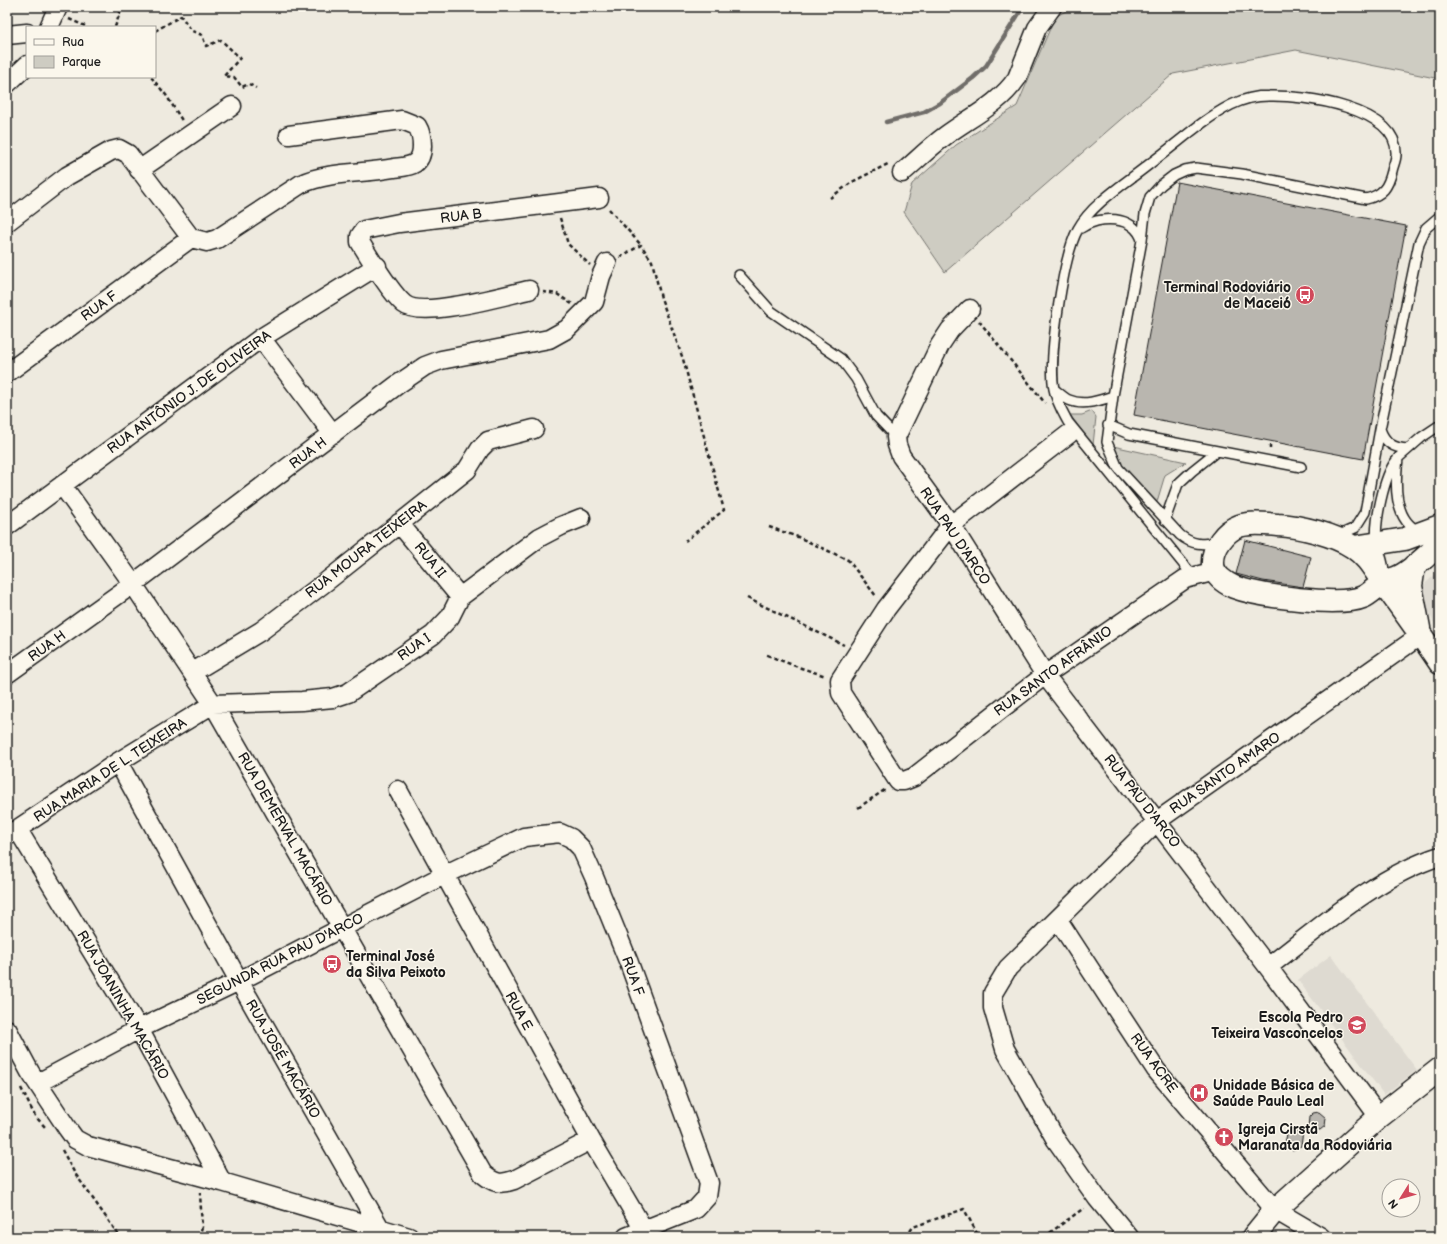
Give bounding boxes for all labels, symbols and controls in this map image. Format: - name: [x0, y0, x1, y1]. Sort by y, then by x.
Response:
- legend: [26, 26, 156, 78]
- text: Rua: [62, 35, 84, 50]
- text: Parque: [62, 55, 101, 70]
- street label: RUA B: [439, 205, 483, 227]
- place label: Terminal Rodoviário de Maceió: [1164, 279, 1291, 312]
- bus stop icon: Terminal Rodoviário de Maceió: [1294, 284, 1316, 306]
- street label: RUA F: [78, 287, 121, 325]
- street label: RUA ANTÔNIO J. DE OLIVEIRA: [103, 326, 275, 457]
- street label: RUA H: [286, 433, 330, 473]
- street label: RUA PAU D'ARCO: [916, 484, 994, 588]
- street label: RUA MOURA TEIXEIRA: [302, 496, 430, 602]
- street label: RUA II: [411, 539, 449, 581]
- street label: RUA SANTO AFRÂNIO: [990, 621, 1116, 720]
- street label: RUA H: [25, 627, 69, 665]
- street label: RUA I: [394, 630, 434, 664]
- street label: RUA MARIA DE L. TEIXEIRA: [30, 714, 190, 826]
- street label: RUA SANTO AMARO: [1166, 728, 1284, 818]
- street label: RUA DEMERVAL MACÁRIO: [234, 749, 337, 909]
- street label: RUA PAU D'ARCO: [1100, 751, 1184, 851]
- street label: SEGUNDA RUA PAU D'ARCO: [194, 909, 366, 1009]
- street label: RUA JOANINHA MACÁRIO: [73, 927, 174, 1083]
- place label: Terminal José da Silva Peixoto: [346, 948, 446, 981]
- bus stop icon: Terminal José da Silva Peixoto: [321, 953, 343, 975]
- street label: RUA F: [618, 954, 648, 999]
- street label: RUA E: [502, 989, 536, 1033]
- street label: RUA JOSÉ MACÁRIO: [242, 996, 325, 1122]
- place label: Escola Pedro Teixeira Vasconcelos: [1211, 1009, 1343, 1042]
- school or university icon: Escola Pedro Teixeira Vasconcelos: [1346, 1014, 1368, 1036]
- street label: RUA ACRE: [1127, 1030, 1181, 1096]
- place label: Unidade Básica de Saúde Paulo Leal: [1213, 1077, 1334, 1110]
- hospital icon: Unidade Básica de Saúde Paulo Leal: [1188, 1082, 1210, 1104]
- place label: Igreja Cirstã Maranata da Rodoviária: [1238, 1121, 1392, 1154]
- church icon: Igreja Cirstã Maranata da Rodoviária: [1213, 1126, 1235, 1148]
- north arrow: [1381, 1178, 1421, 1218]
- text: N: [1386, 1197, 1401, 1211]

